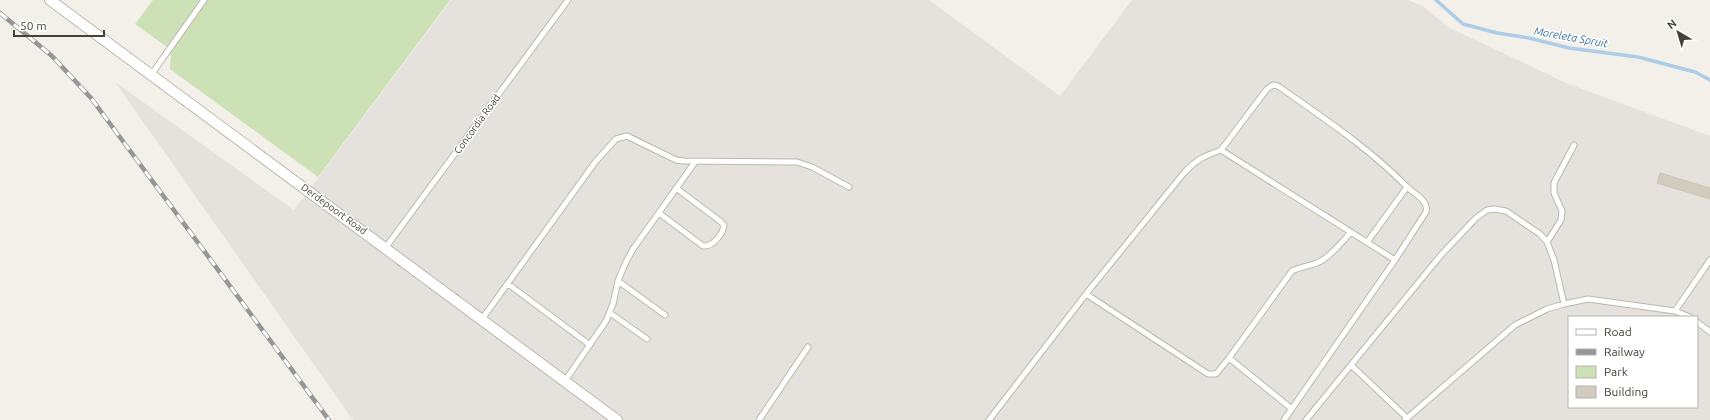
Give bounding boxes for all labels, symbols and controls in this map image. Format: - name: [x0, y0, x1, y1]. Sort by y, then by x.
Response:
- scale bar: [14, 12, 104, 38]
- north arrow: [1658, 12, 1698, 52]
- text: N: [1665, 17, 1679, 31]
- text: 50 m: [20, 19, 47, 32]
- water label: Moreleta Spruit: [1533, 25, 1610, 50]
- street label: Concordia Road: [452, 92, 502, 156]
- street label: Derdepoort Road: [299, 182, 369, 237]
- legend: [1568, 316, 1698, 408]
- text: Road: [1604, 325, 1632, 338]
- text: Railway: [1604, 345, 1645, 358]
- text: Park: [1604, 365, 1628, 378]
- text: Building: [1604, 385, 1648, 398]

